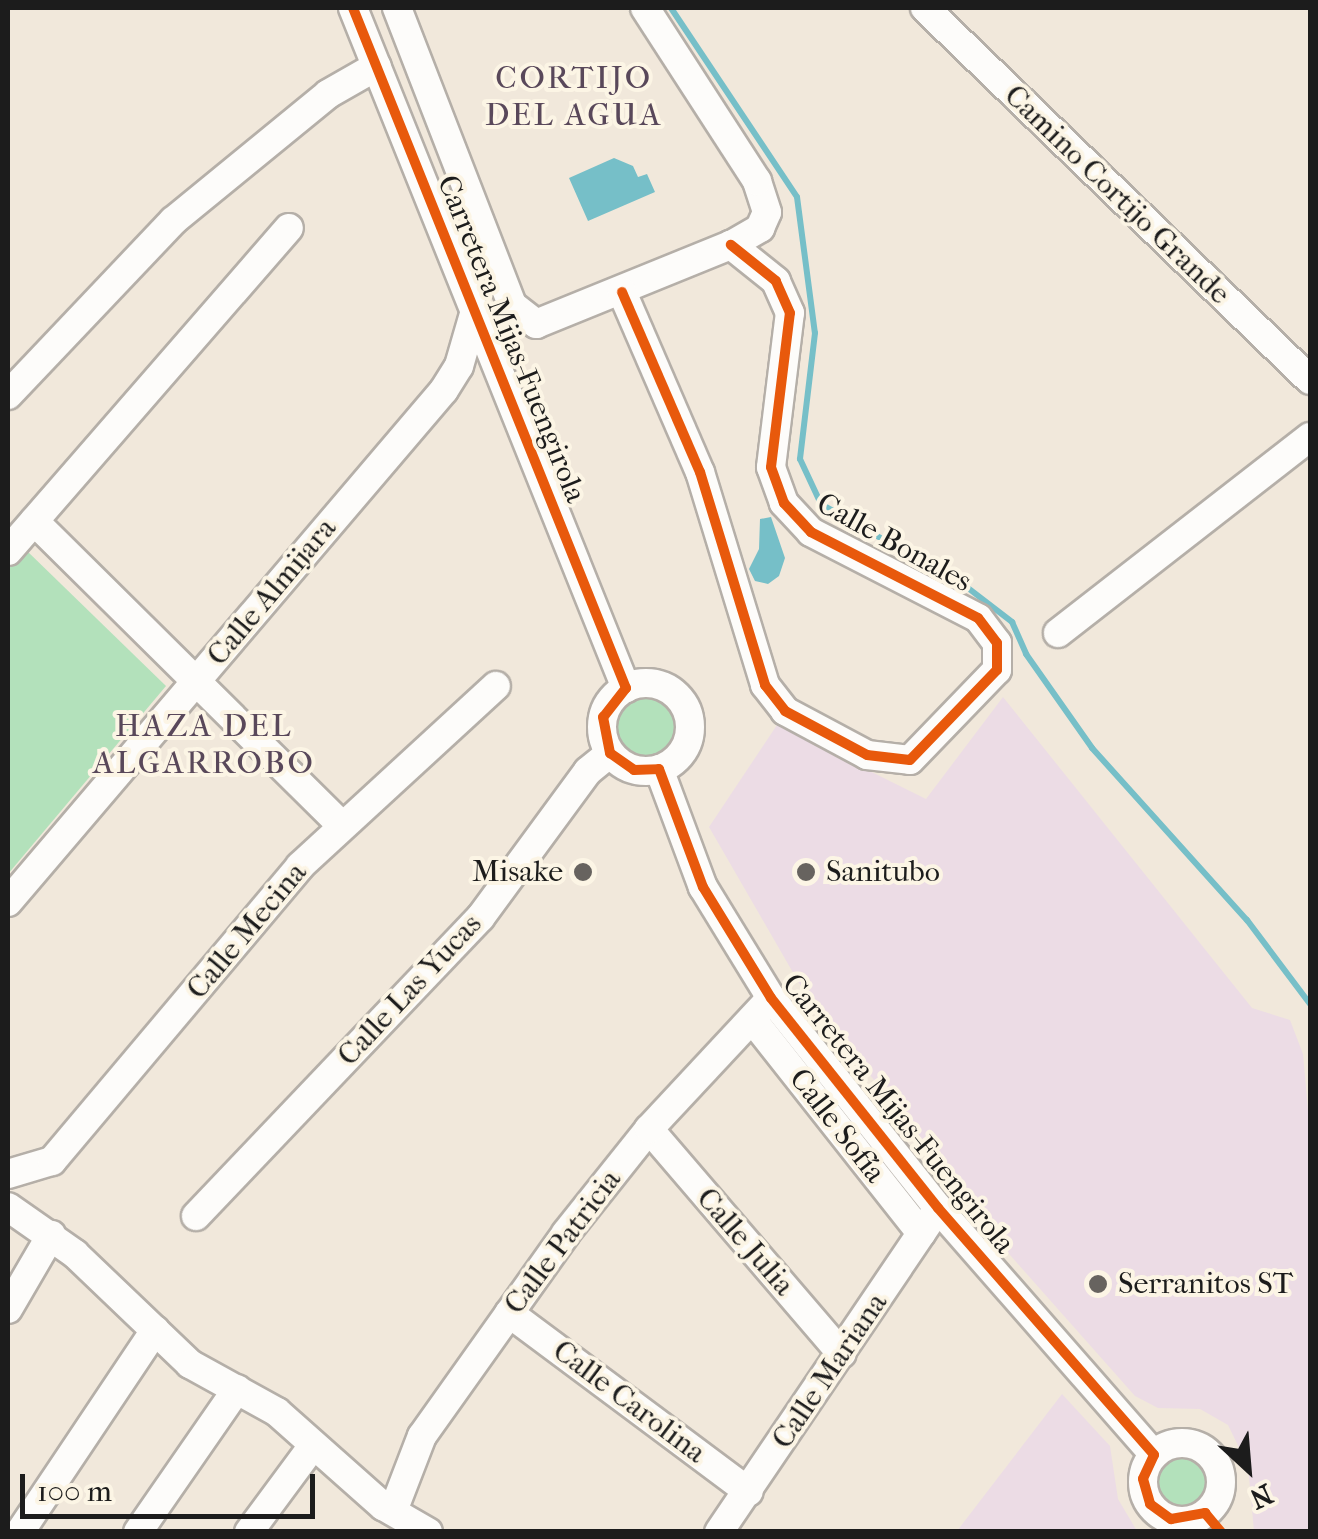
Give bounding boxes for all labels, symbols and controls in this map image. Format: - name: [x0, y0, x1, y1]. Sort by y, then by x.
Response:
- district label: CORTIJO DEL AGUA: [485, 60, 663, 135]
- street label: Camino Cortijo Grande: [997, 78, 1237, 312]
- street label: Carretera Mijas-Fuengirola: [429, 170, 593, 508]
- street label: Calle Bonales: [810, 486, 978, 600]
- street label: Calle Almijara: [200, 511, 344, 673]
- district label: HAZA DEL ALGARROBO: [93, 708, 315, 783]
- place label: Misake: [472, 854, 563, 890]
- place label: Sanitubo: [826, 854, 940, 890]
- street label: Calle Mecina: [180, 855, 314, 1007]
- marker: Misake: [572, 861, 594, 883]
- marker: Sanitubo: [795, 861, 817, 883]
- street label: Calle Las Yucas: [330, 907, 490, 1073]
- street label: Carretera Mijas-Fuengirola: [774, 967, 1022, 1261]
- street label: Calle Sofía: [781, 1062, 893, 1190]
- street label: Calle Patricia: [497, 1163, 629, 1321]
- street label: Calle Julia: [689, 1181, 801, 1303]
- place label: Serranitos ST: [1118, 1266, 1293, 1302]
- marker: Serranitos ST: [1087, 1273, 1109, 1295]
- street label: Calle Mariana: [765, 1286, 895, 1456]
- street label: Calle Carolina: [546, 1333, 712, 1471]
- north arrow: [1198, 1419, 1298, 1519]
- scale bar: [25, 1454, 320, 1516]
- text: 100 m: [37, 1474, 112, 1509]
- text: N: [1245, 1477, 1278, 1516]

